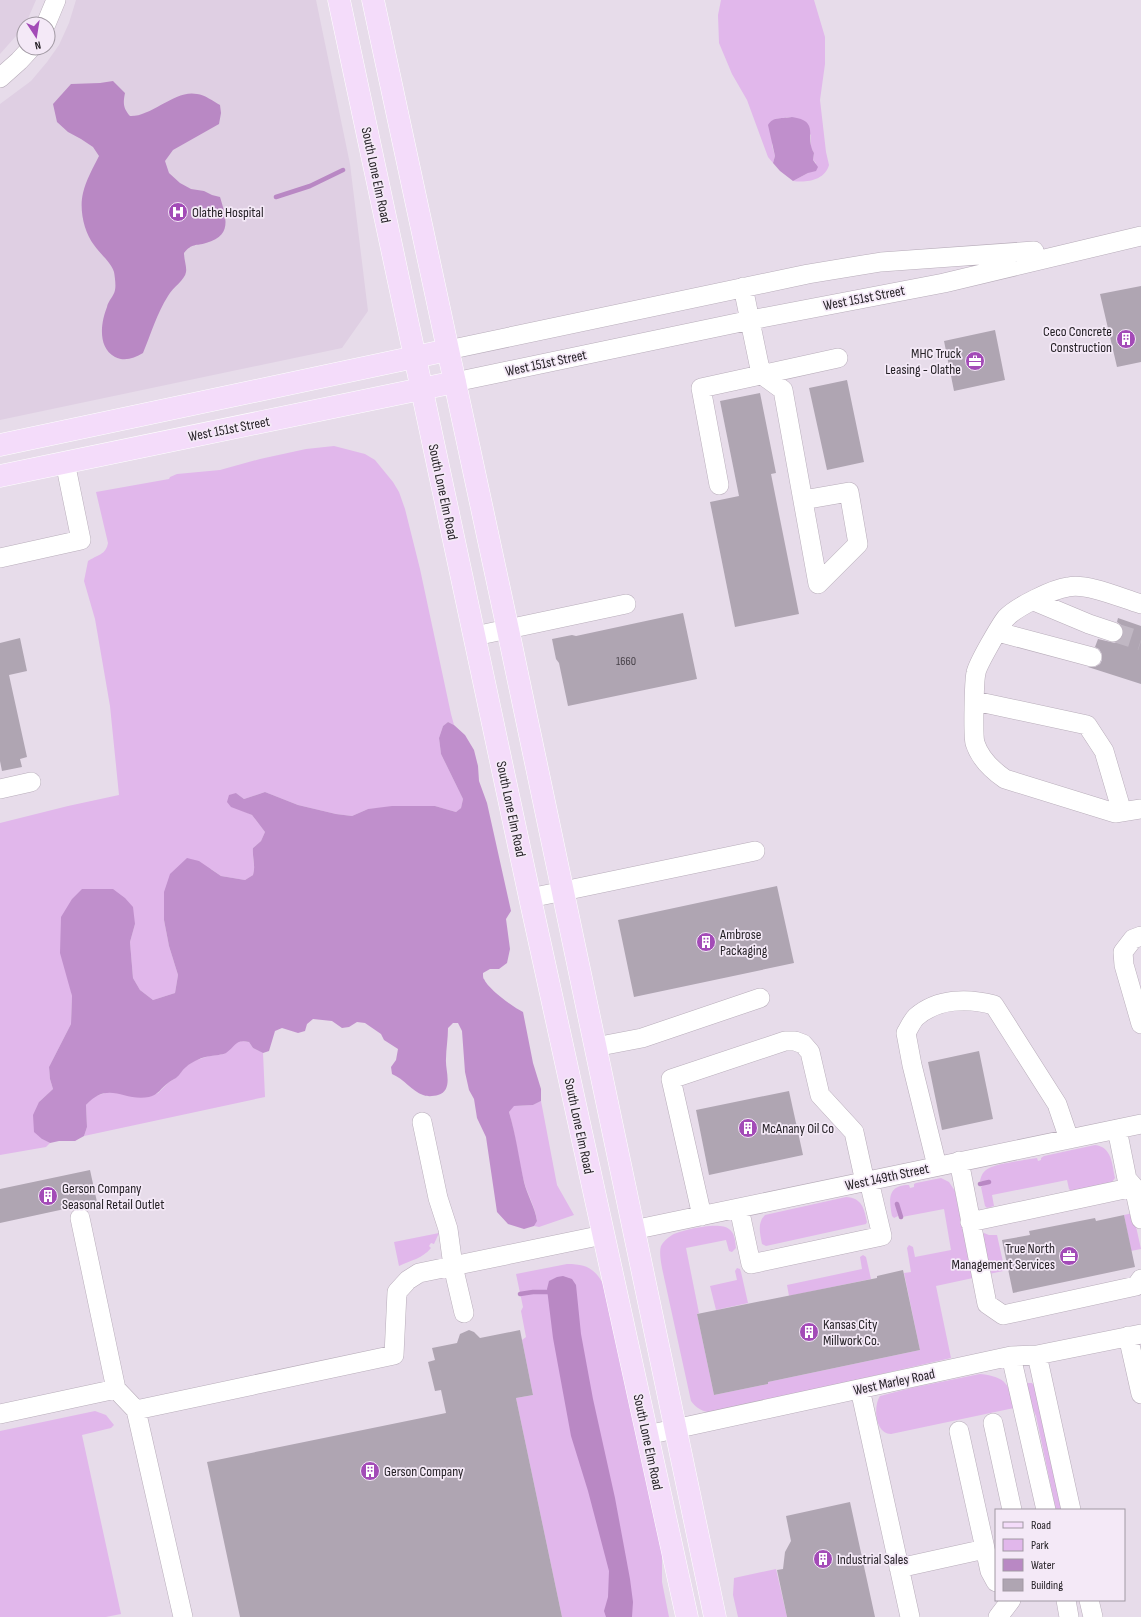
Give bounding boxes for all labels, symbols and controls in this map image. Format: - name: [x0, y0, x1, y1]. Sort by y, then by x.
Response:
- north arrow: [16, 16, 56, 56]
- text: N: [34, 38, 42, 52]
- street label: South Lone Elm Road: [358, 125, 395, 225]
- hospital icon: Olathe Hospital: [167, 201, 189, 223]
- place label: Olathe Hospital: [192, 204, 264, 221]
- street label: West 151st Street: [822, 282, 906, 314]
- place label: Ceco Concrete Construction: [1043, 323, 1112, 356]
- building icon: Ceco Concrete Construction: [1115, 328, 1137, 350]
- place label: MHC Truck Leasing - Olathe: [885, 345, 962, 378]
- street label: West 151st Street: [504, 346, 588, 380]
- office icon: MHC Truck Leasing - Olathe: [964, 350, 986, 372]
- street label: West 151st Street: [187, 413, 271, 445]
- street label: South Lone Elm Road: [425, 442, 462, 542]
- house number: 1660: [616, 654, 636, 669]
- street label: South Lone Elm Road: [493, 759, 530, 859]
- place label: Ambrose Packaging: [719, 926, 768, 959]
- building icon: Ambrose Packaging: [695, 931, 717, 953]
- street label: South Lone Elm Road: [561, 1076, 598, 1176]
- building icon: McAnany Oil Co: [737, 1117, 759, 1139]
- place label: McAnany Oil Co: [762, 1120, 834, 1137]
- street label: West 149th Street: [844, 1160, 930, 1194]
- place label: Gerson Company Seasonal Retail Outlet: [62, 1180, 164, 1213]
- building icon: Gerson Company Seasonal Retail Outlet: [37, 1185, 59, 1207]
- place label: True North Management Services: [952, 1240, 1055, 1273]
- office icon: True North Management Services: [1058, 1245, 1080, 1267]
- place label: Kansas City Millwork Co.: [823, 1316, 879, 1349]
- building icon: Kansas City Millwork Co.: [798, 1321, 820, 1343]
- street label: West Marley Road: [852, 1365, 936, 1399]
- street label: South Lone Elm Road: [630, 1392, 667, 1492]
- building icon: Gerson Company: [359, 1460, 381, 1482]
- place label: Gerson Company: [384, 1463, 464, 1480]
- legend: [995, 1509, 1125, 1601]
- text: Road: [1031, 1518, 1051, 1533]
- text: Park: [1031, 1538, 1049, 1553]
- building icon: Industrial Sales: [812, 1548, 834, 1570]
- place label: Industrial Sales: [837, 1551, 908, 1568]
- text: Water: [1031, 1558, 1055, 1573]
- text: Building: [1031, 1578, 1063, 1593]

